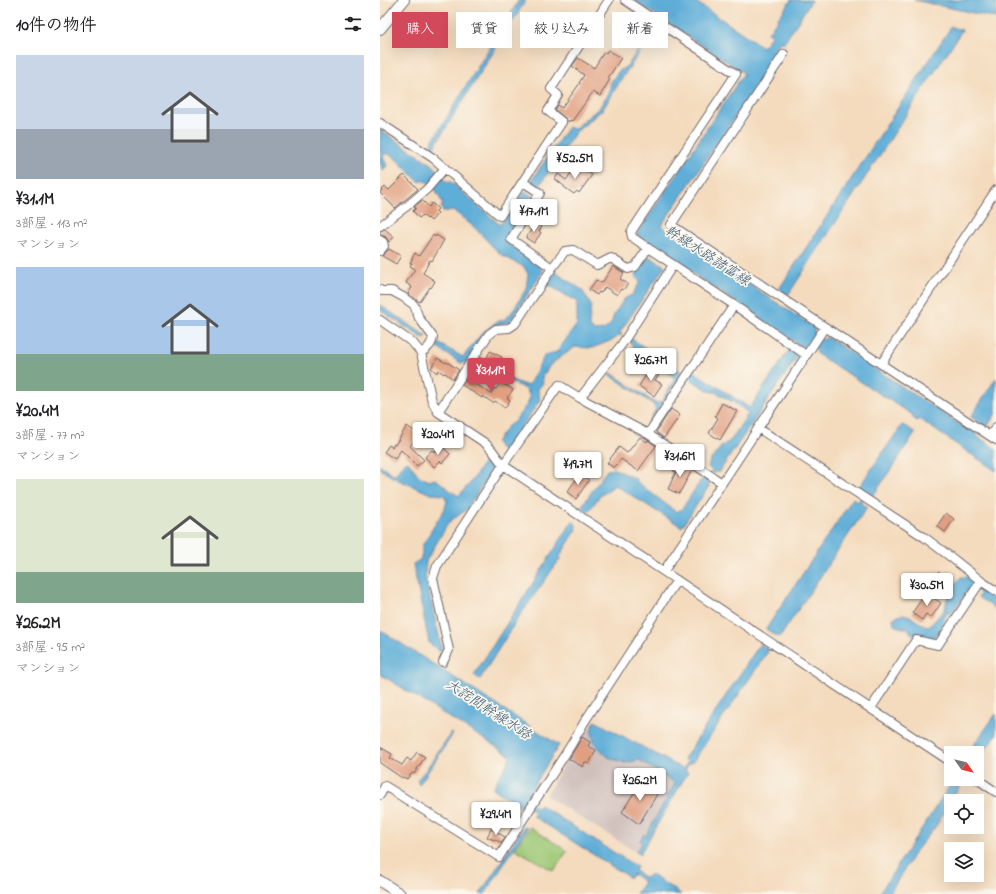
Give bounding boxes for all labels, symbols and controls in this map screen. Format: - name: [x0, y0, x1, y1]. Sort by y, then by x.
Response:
- chip: 購入: [392, 12, 448, 48]
- chip: 賃貸: [456, 12, 512, 48]
- chip: 絞り込み: [520, 12, 604, 48]
- chip: 新着: [612, 12, 668, 48]
- text: 10件の物件: [16, 13, 97, 38]
- icon: filters: [342, 13, 364, 35]
- icon: home: [154, 81, 226, 153]
- pin: ¥52.5M: [542, 146, 608, 180]
- text: ¥52.5M: [557, 149, 593, 168]
- text: ¥31.1M: [16, 187, 54, 212]
- pin: ¥17.1M: [501, 199, 567, 233]
- text: ¥17.1M: [519, 202, 549, 221]
- text: 3部屋 · 113 m²: [16, 214, 87, 233]
- water label: 幹線水路諸富線: [660, 221, 755, 292]
- text: マンション: [16, 235, 80, 254]
- icon: home: [154, 293, 226, 365]
- pin: ¥26.7M: [618, 348, 684, 382]
- text: ¥26.7M: [634, 351, 668, 370]
- pin: ¥31.1M: [458, 358, 524, 392]
- text: ¥31.1M: [476, 361, 506, 380]
- text: ¥20.4M: [16, 399, 59, 424]
- pin: ¥20.4M: [405, 422, 471, 456]
- text: ¥20.4M: [421, 425, 455, 444]
- text: 3部屋 · 77 m²: [16, 426, 85, 445]
- pin: ¥31.6M: [647, 444, 713, 478]
- text: マンション: [16, 447, 80, 466]
- text: ¥31.6M: [665, 447, 695, 466]
- pin: ¥19.7M: [545, 452, 611, 486]
- text: ¥19.7M: [563, 455, 593, 474]
- icon: home: [154, 505, 226, 577]
- pin: ¥30.5M: [894, 573, 960, 607]
- text: ¥30.5M: [910, 576, 944, 595]
- text: ¥26.2M: [16, 611, 61, 636]
- text: 3部屋 · 95 m²: [16, 638, 85, 657]
- text: マンション: [16, 659, 80, 678]
- water label: 大詫間幹線水路: [441, 675, 536, 746]
- north arrow: [944, 746, 984, 786]
- map controls: [944, 746, 984, 882]
- pin: ¥26.2M: [607, 768, 673, 802]
- text: ¥26.2M: [623, 771, 657, 790]
- button: locate: [944, 794, 984, 834]
- pin: ¥29.4M: [463, 802, 529, 836]
- text: ¥29.4M: [480, 805, 512, 824]
- button: layers: [944, 842, 984, 882]

